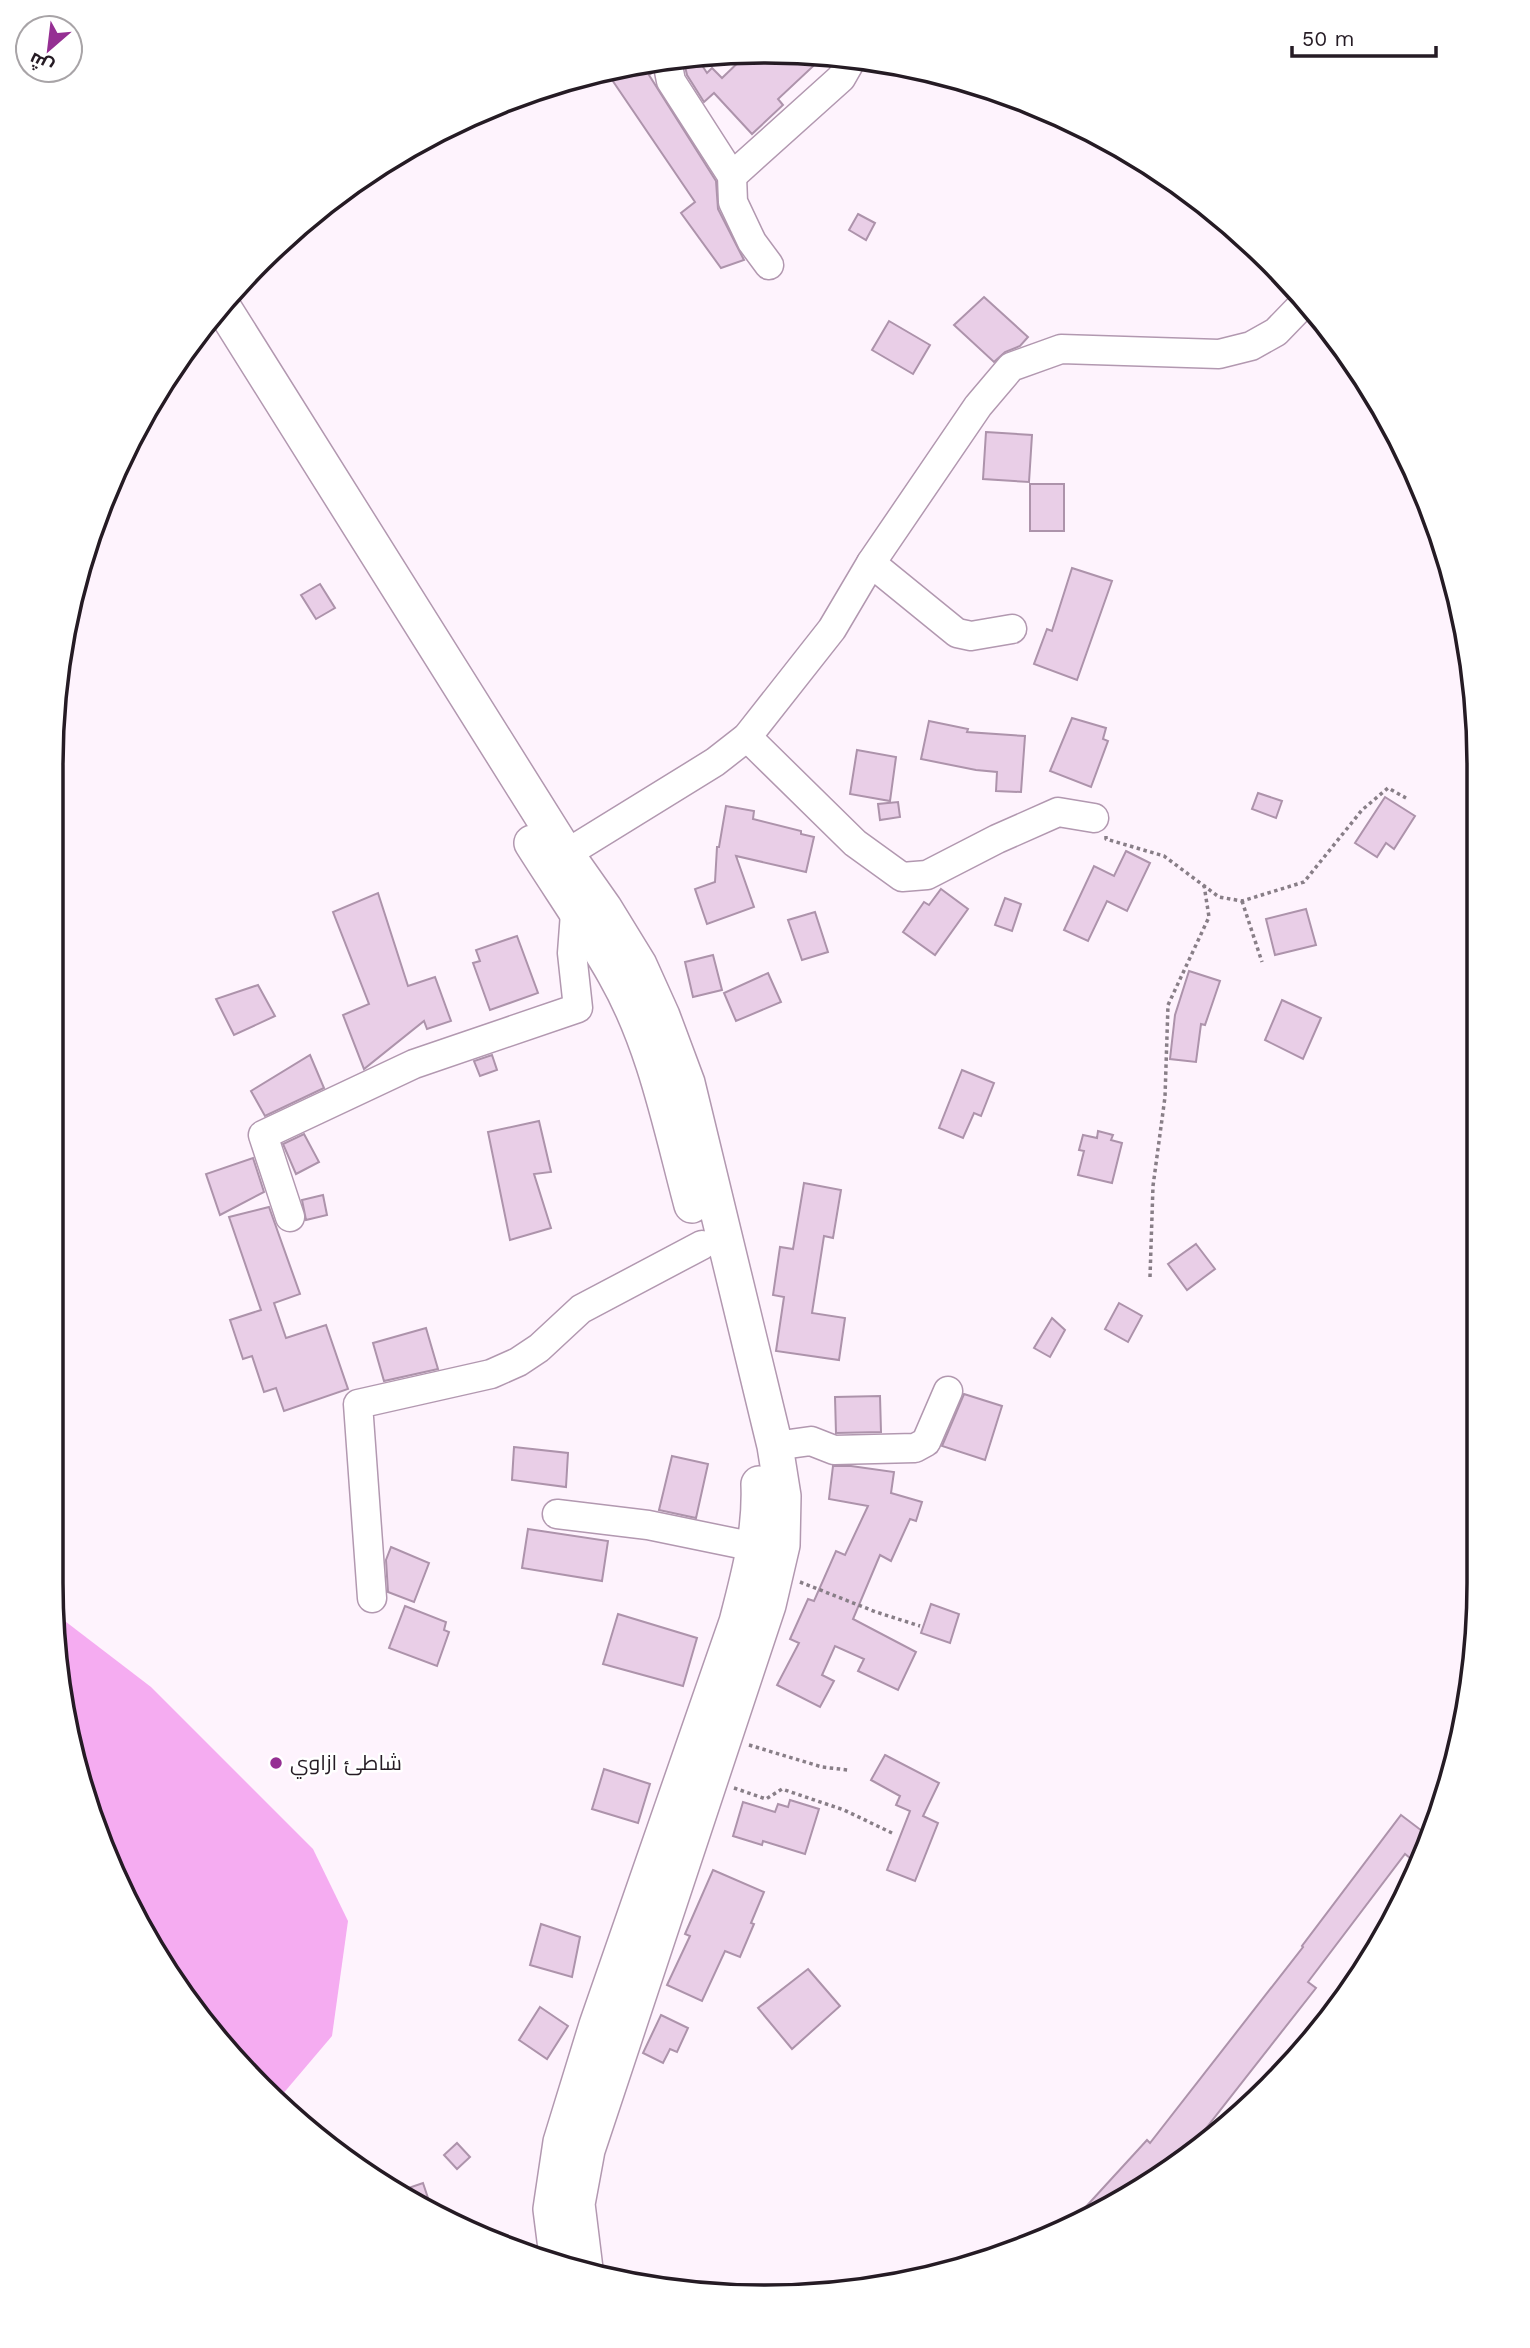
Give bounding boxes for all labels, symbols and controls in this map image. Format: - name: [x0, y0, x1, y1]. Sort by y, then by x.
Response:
- north arrow: [14, 14, 84, 84]
- scale bar: [1292, 14, 1436, 58]
- text: 50 m: [1302, 26, 1354, 51]
- text: ش: [25, 48, 57, 79]
- place label: شاطئ ازاوي: [290, 1750, 402, 1779]
- marker: شاطئ ازاوي: [268, 1755, 284, 1771]

